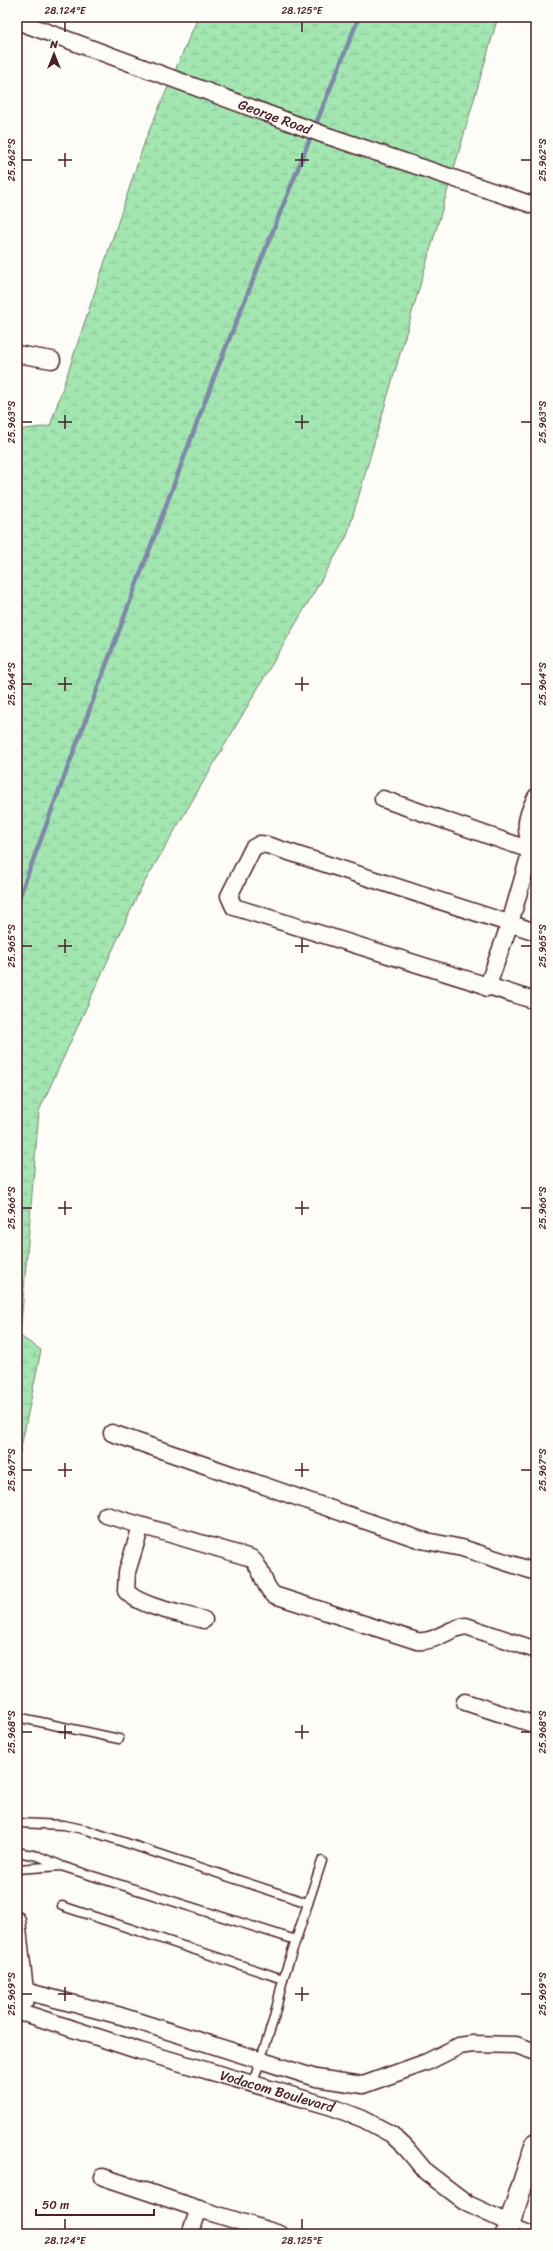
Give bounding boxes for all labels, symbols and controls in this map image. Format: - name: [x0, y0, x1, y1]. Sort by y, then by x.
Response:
- text: 28.124°E: [45, 2, 87, 20]
- text: 28.125°E: [282, 2, 324, 20]
- north arrow: [34, 34, 74, 74]
- text: N: [49, 35, 58, 54]
- street label: George Road: [235, 92, 317, 142]
- text: 25.962°S: [3, 138, 21, 182]
- text: 25.962°S: [534, 138, 552, 182]
- text: 25.963°S: [3, 400, 21, 443]
- text: 25.963°S: [534, 400, 552, 443]
- text: 25.964°S: [3, 662, 21, 706]
- text: 25.964°S: [534, 662, 552, 706]
- text: 25.965°S: [3, 924, 21, 968]
- text: 25.965°S: [534, 924, 552, 968]
- text: 25.966°S: [3, 1186, 21, 1229]
- text: 25.966°S: [534, 1186, 552, 1229]
- text: 25.967°S: [3, 1448, 21, 1492]
- text: 25.967°S: [534, 1448, 552, 1492]
- text: 25.968°S: [3, 1710, 21, 1754]
- text: 25.968°S: [534, 1710, 552, 1754]
- text: 25.969°S: [3, 1972, 21, 2016]
- text: 25.969°S: [534, 1972, 552, 2016]
- street label: Vodacom Boulevard: [217, 2063, 339, 2120]
- scale bar: [36, 2191, 154, 2217]
- text: 50 m: [42, 2194, 69, 2216]
- text: 28.124°E: [45, 2232, 87, 2250]
- text: 28.125°E: [282, 2232, 324, 2250]

